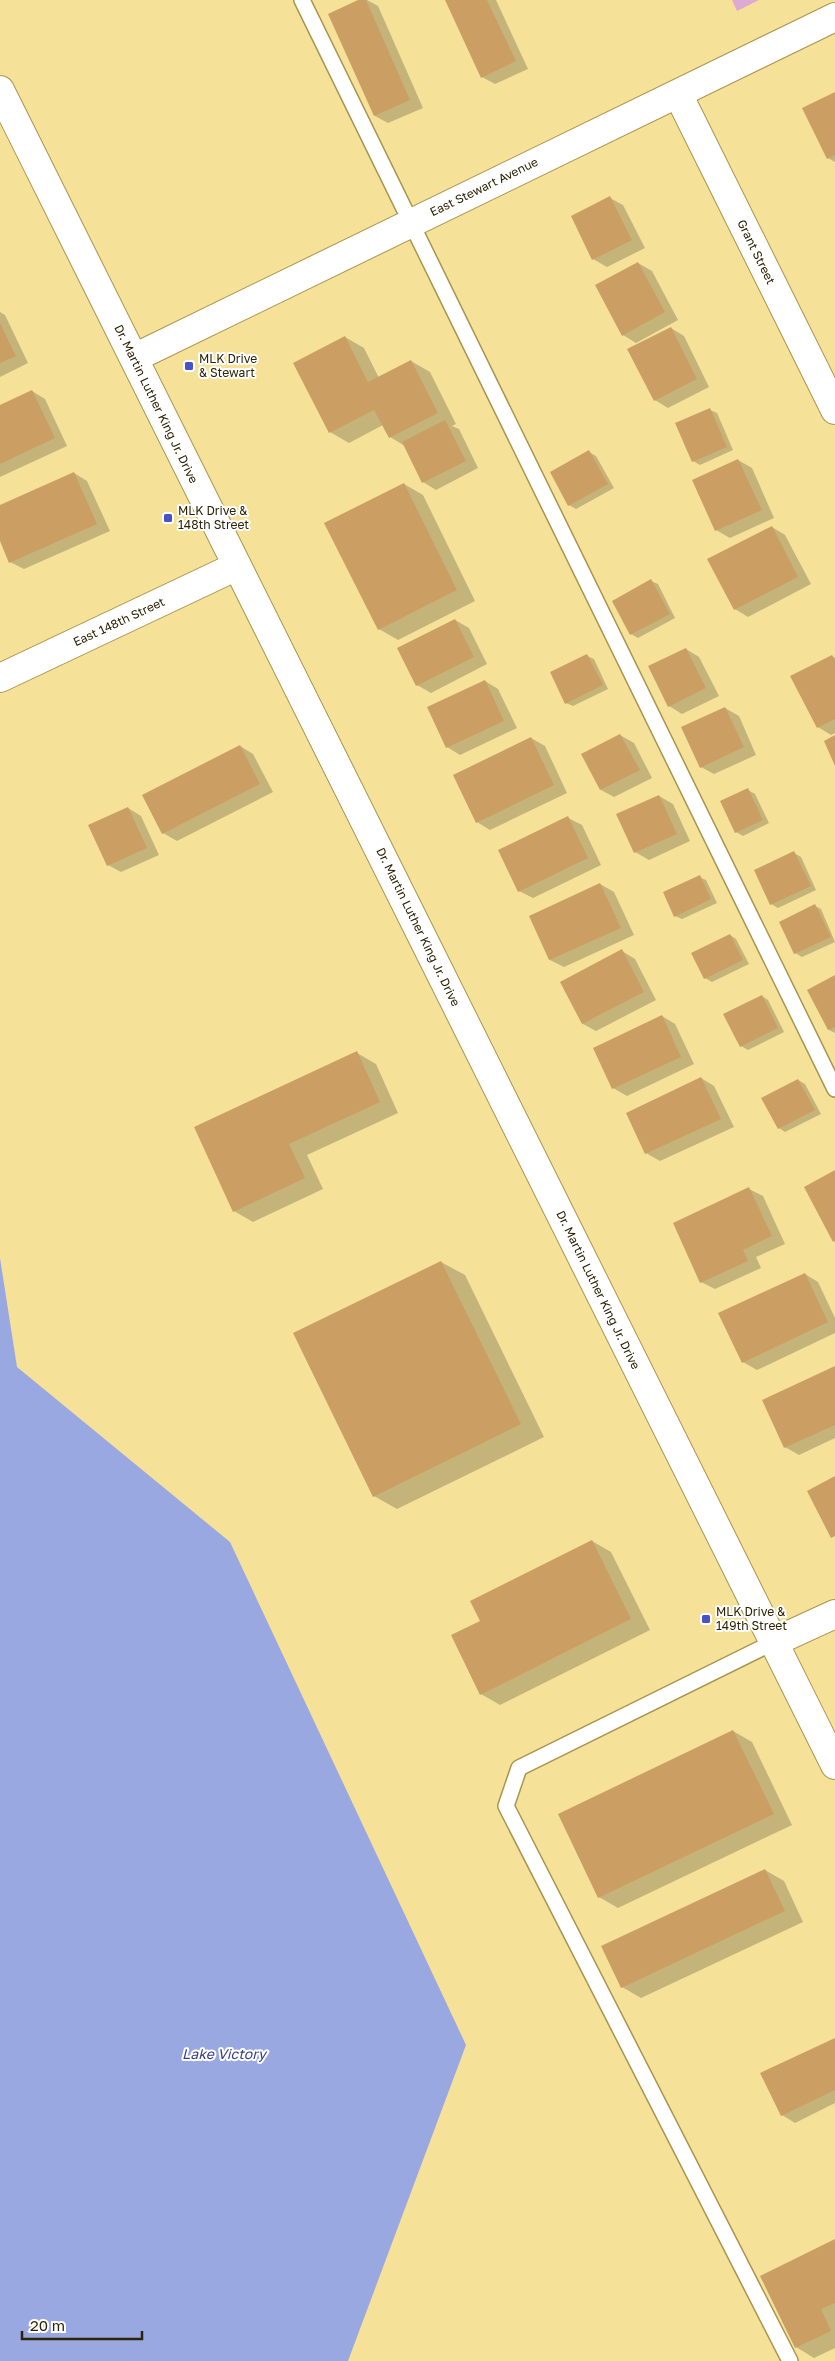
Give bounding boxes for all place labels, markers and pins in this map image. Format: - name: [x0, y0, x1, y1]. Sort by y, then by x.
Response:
- place label: MLK Drive & Stewart: [199, 351, 257, 380]
- marker: MLK Drive & Stewart: [183, 360, 195, 372]
- place label: MLK Drive & 148th Street: [178, 503, 249, 532]
- marker: MLK Drive & 148th Street: [162, 512, 174, 524]
- place label: MLK Drive & 149th Street: [716, 1604, 787, 1633]
- marker: MLK Drive & 149th Street: [700, 1613, 712, 1625]

